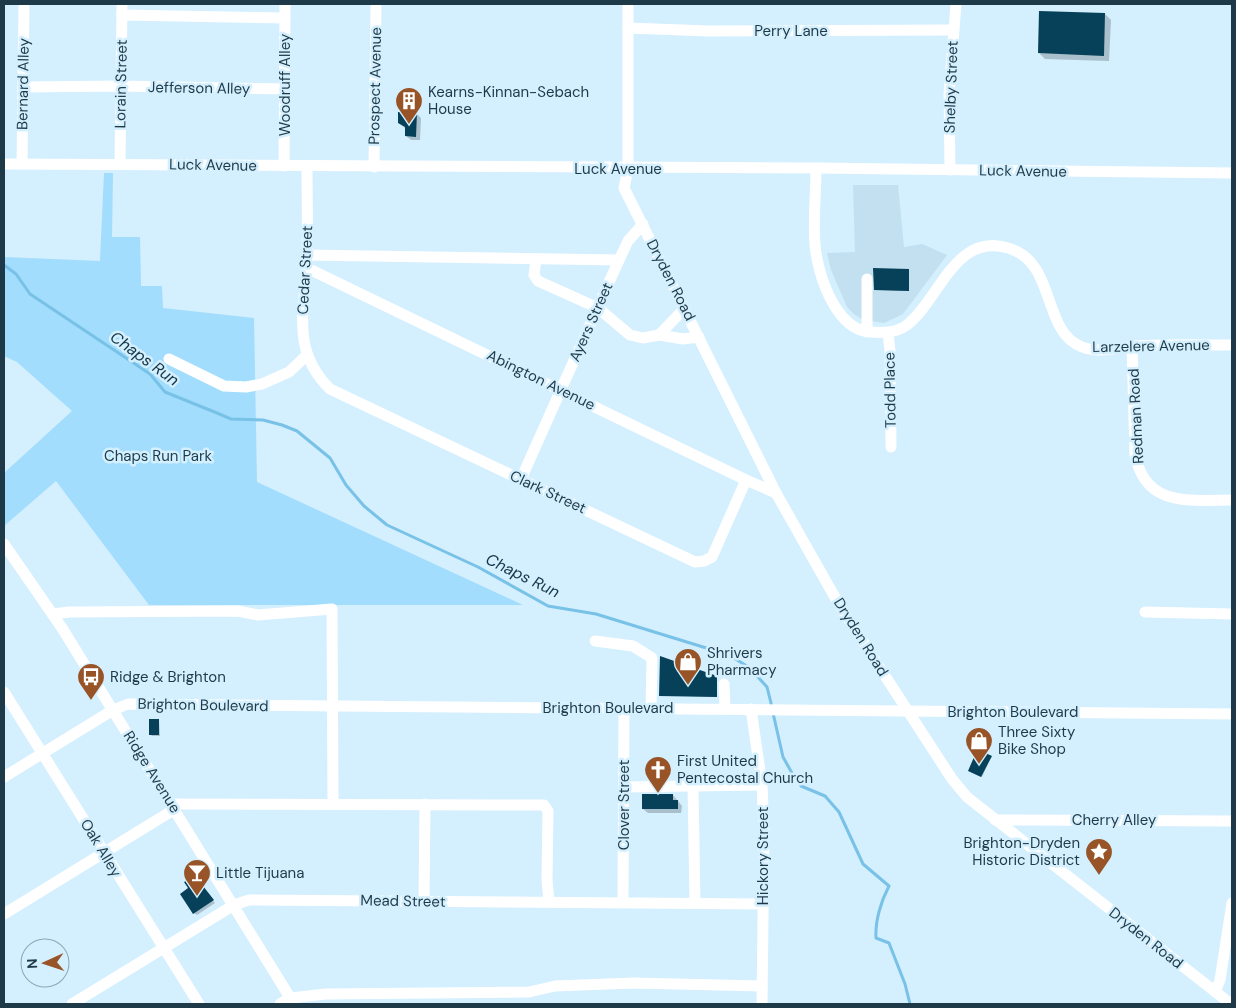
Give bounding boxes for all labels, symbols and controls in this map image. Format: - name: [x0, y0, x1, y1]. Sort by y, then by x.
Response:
- street label: Perry Lane: [754, 21, 828, 41]
- street label: Prospect Avenue: [364, 27, 386, 145]
- street label: Woodruff Alley: [275, 33, 295, 136]
- street label: Bernard Alley: [12, 37, 34, 130]
- street label: Lorain Street: [110, 39, 132, 129]
- street label: Shelby Street: [939, 40, 963, 134]
- street label: Jefferson Alley: [148, 77, 251, 99]
- place label: Kearns-Kinnan-Sebach House: [428, 82, 589, 119]
- building icon: Kearns-Kinnan-Sebach House: [394, 86, 424, 125]
- street label: Luck Avenue: [169, 154, 257, 176]
- street label: Luck Avenue: [574, 159, 662, 179]
- street label: Luck Avenue: [979, 160, 1067, 182]
- street label: Cedar Street: [293, 225, 317, 315]
- street label: Dryden Road: [642, 236, 700, 324]
- street label: Ayers Street: [565, 279, 617, 365]
- water label: Chaps Run: [106, 326, 183, 390]
- street label: Larzelere Avenue: [1092, 335, 1210, 357]
- street label: Abington Avenue: [484, 345, 598, 415]
- street label: Todd Place: [879, 352, 901, 428]
- street label: Redman Road: [1124, 368, 1148, 464]
- park label: Chaps Run Park: [104, 446, 213, 466]
- street label: Clark Street: [507, 466, 589, 518]
- water label: Chaps Run: [482, 548, 563, 602]
- street label: Dryden Road: [829, 594, 893, 680]
- place label: Shrivers Pharmacy: [707, 643, 777, 680]
- shop icon: Shrivers Pharmacy: [673, 647, 703, 686]
- bus stop icon: Ridge & Brighton: [76, 662, 106, 701]
- place label: Ridge & Brighton: [110, 667, 226, 687]
- street label: Brighton Boulevard: [137, 694, 269, 716]
- street label: Brighton Boulevard: [543, 698, 673, 718]
- street label: Brighton Boulevard: [948, 702, 1078, 722]
- place label: Three Sixty Bike Shop: [998, 722, 1076, 759]
- shop icon: Three Sixty Bike Shop: [964, 726, 994, 765]
- street label: Ridge Avenue: [119, 727, 185, 817]
- place label: First United Pentecostal Church: [677, 751, 813, 788]
- church icon: First United Pentecostal Church: [643, 755, 673, 794]
- street label: Clover Street: [614, 760, 634, 850]
- street label: Hickory Street: [753, 807, 773, 905]
- street label: Cherry Alley: [1072, 810, 1157, 830]
- street label: Oak Alley: [76, 815, 127, 881]
- place label: Brighton-Dryden Historic District: [963, 833, 1080, 870]
- place icon: Brighton-Dryden Historic District: [1084, 837, 1114, 876]
- bar icon: Little Tijuana: [182, 858, 212, 897]
- place label: Little Tijuana: [216, 863, 304, 883]
- street label: Mead Street: [360, 890, 446, 912]
- street label: Dryden Road: [1105, 903, 1187, 973]
- north arrow: [20, 938, 70, 988]
- text: N: [23, 958, 41, 969]

